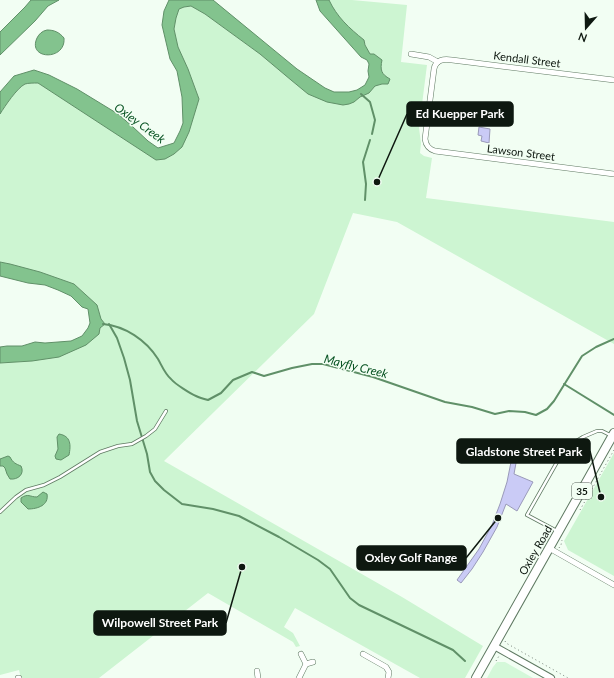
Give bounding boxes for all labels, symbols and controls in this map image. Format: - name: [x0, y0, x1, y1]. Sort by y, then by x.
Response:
- north arrow: [566, 8, 606, 48]
- text: N: [576, 30, 589, 45]
- street label: Kendall Street: [493, 48, 561, 70]
- water label: Oxley Creek: [112, 99, 169, 147]
- callout: Ed Kuepper Park: [407, 102, 513, 126]
- text: Ed Kuepper Park: [416, 106, 505, 121]
- street label: Lawson Street: [486, 141, 556, 163]
- water label: Mayfly Creek: [322, 351, 390, 381]
- callout: Gladstone Street Park: [457, 439, 590, 463]
- text: Gladstone Street Park: [466, 444, 583, 459]
- road number: 35: [572, 483, 592, 499]
- street label: Oxley Road: [516, 523, 554, 577]
- callout: Oxley Golf Range: [357, 546, 466, 570]
- text: Oxley Golf Range: [365, 550, 458, 565]
- callout: Wilpowell Street Park: [94, 611, 226, 635]
- text: Wilpowell Street Park: [102, 615, 219, 630]

